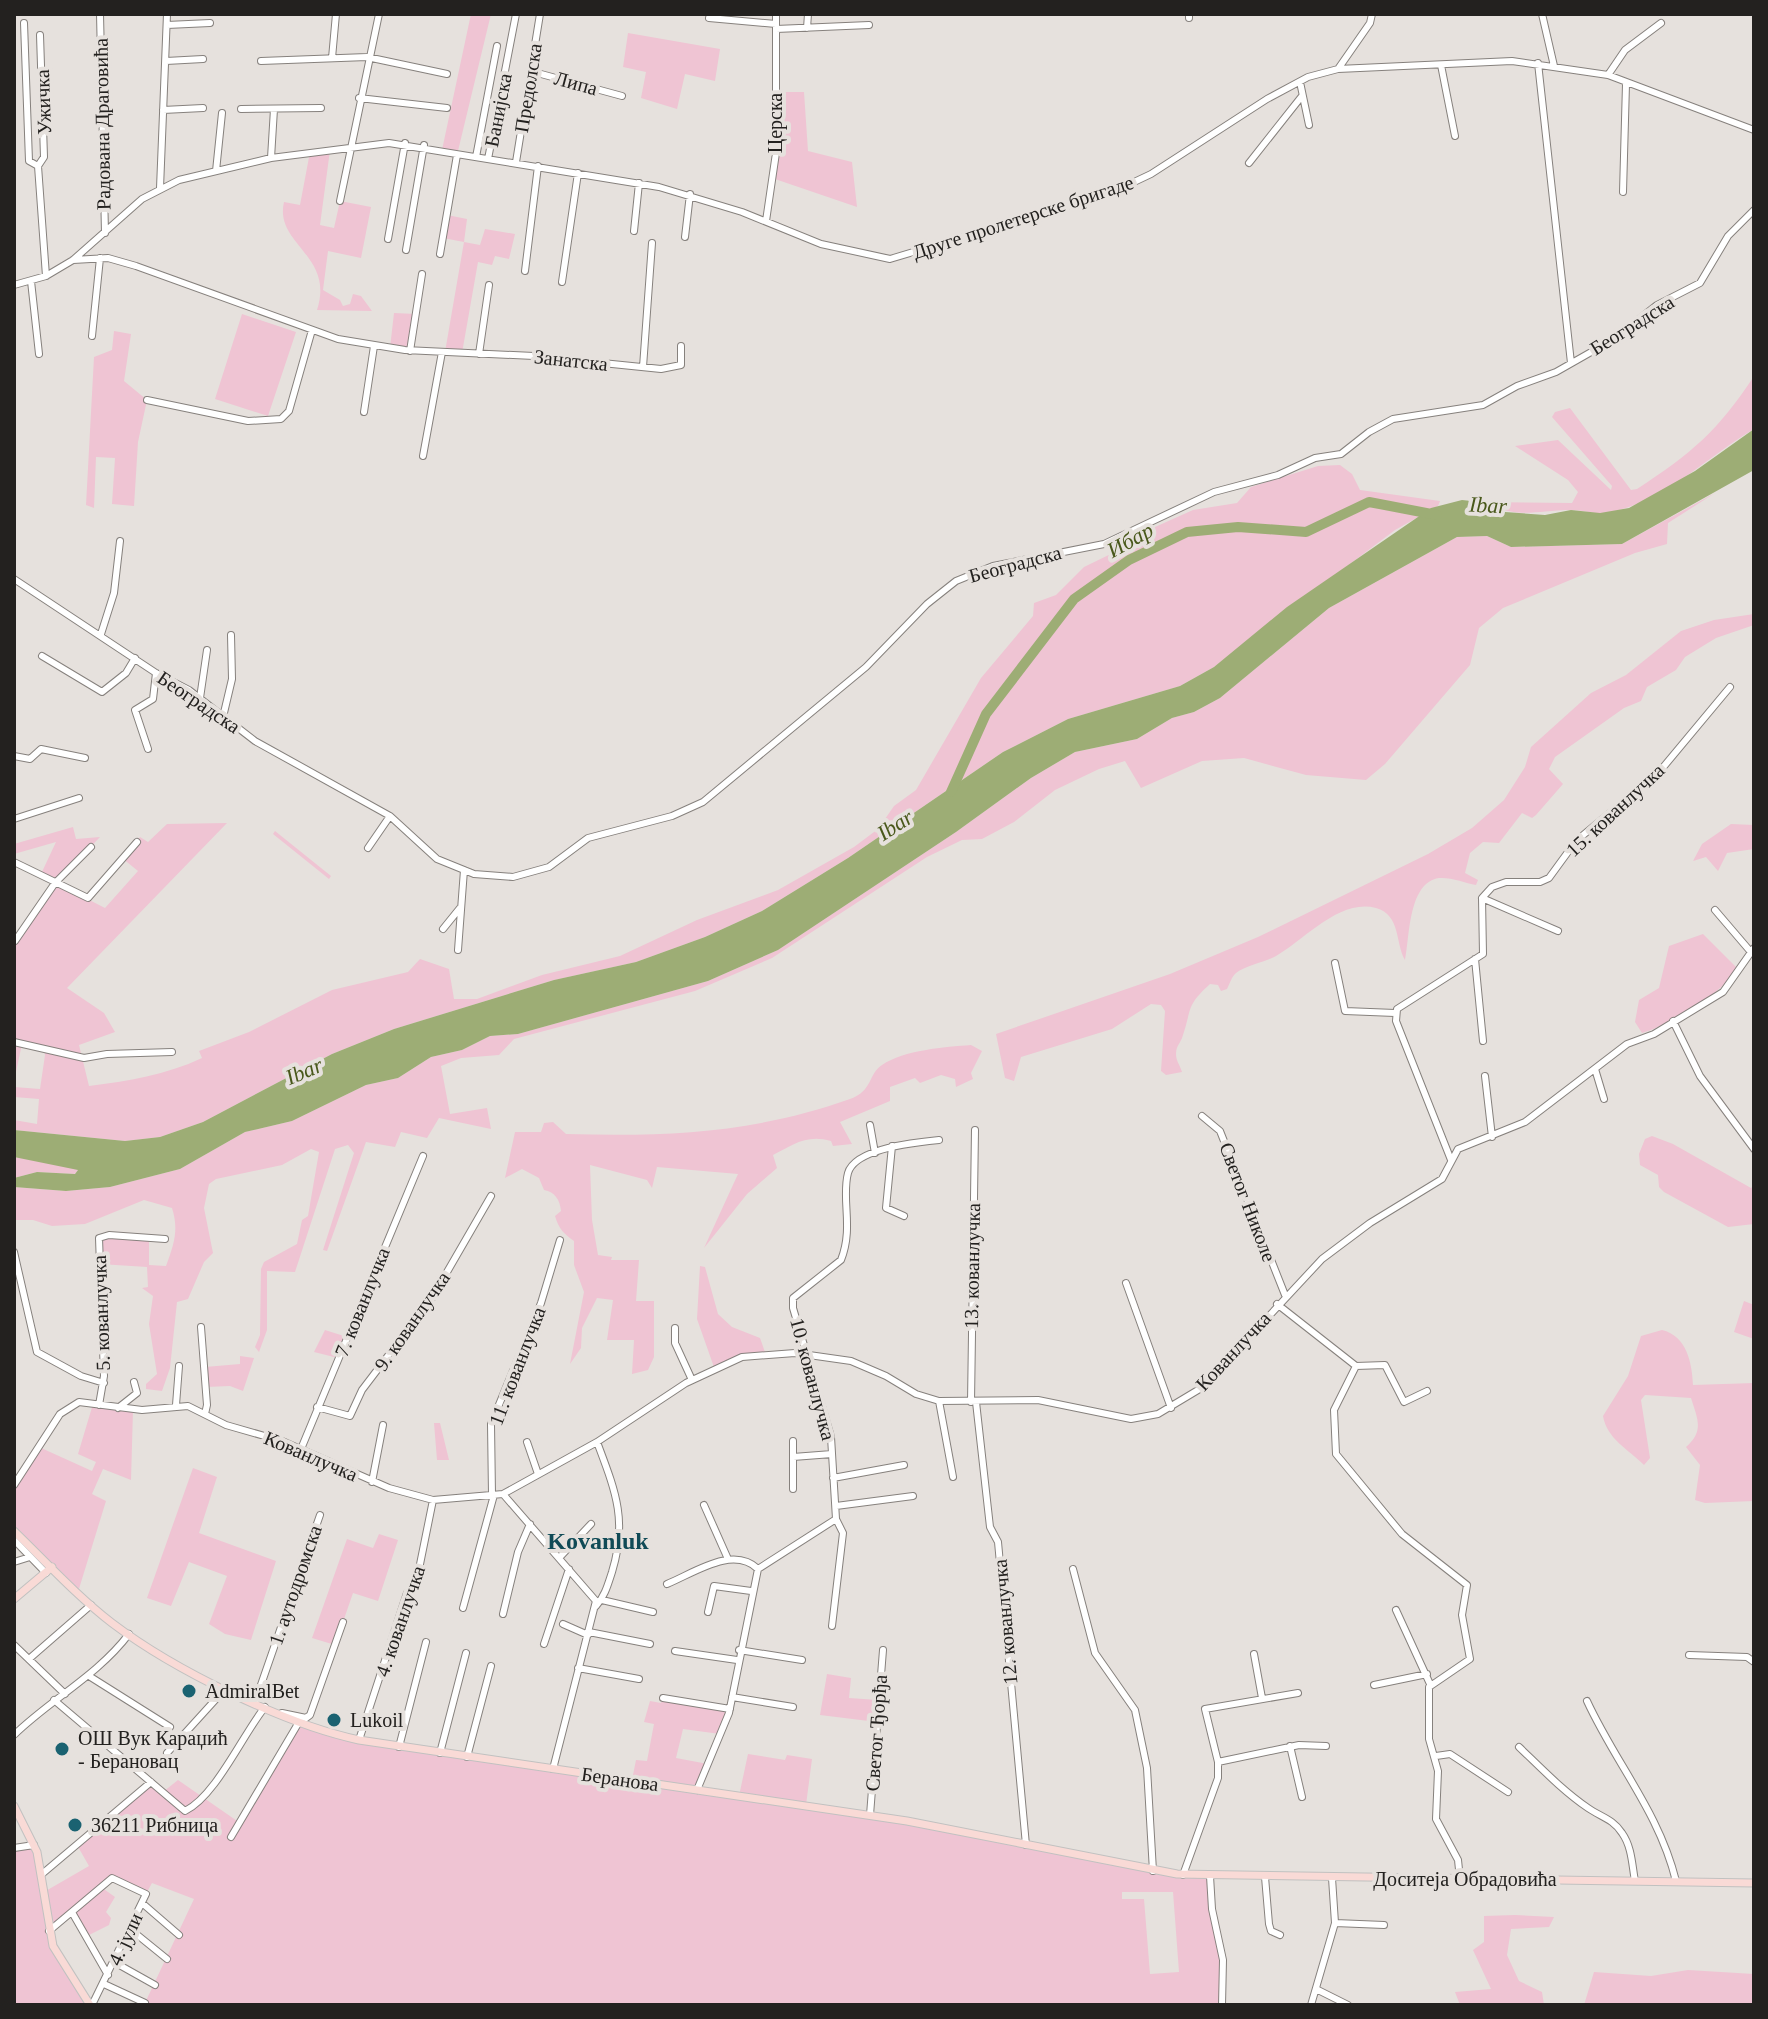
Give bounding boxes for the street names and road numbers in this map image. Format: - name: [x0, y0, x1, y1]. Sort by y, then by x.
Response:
- street label: Радована Драговића: [89, 38, 115, 210]
- street label: Предолска: [510, 42, 547, 134]
- street label: Липа: [552, 67, 600, 99]
- street label: Ужичка: [31, 69, 55, 135]
- street label: Банијска: [480, 71, 517, 149]
- street label: Церска: [764, 93, 787, 153]
- street label: Друге пролетерске бригаде: [910, 171, 1137, 264]
- street label: Београдска: [1586, 290, 1679, 360]
- street label: Занатска: [533, 345, 609, 375]
- street label: Београдска: [966, 541, 1064, 588]
- street label: Београдска: [153, 666, 245, 739]
- street label: 15. кованлучка: [1561, 759, 1669, 862]
- street label: Светог Николе: [1215, 1139, 1281, 1265]
- street label: 13. кованлучка: [960, 1203, 985, 1329]
- street label: 7. кованлучка: [330, 1244, 395, 1360]
- street label: 5. кованлучка: [88, 1255, 115, 1371]
- street label: 9. кованлучка: [370, 1267, 455, 1375]
- street label: 11. кованлучка: [484, 1304, 551, 1429]
- street label: Кованлучка: [1191, 1307, 1276, 1396]
- street label: 10. кованлучка: [785, 1315, 840, 1443]
- street label: Кованлучка: [261, 1426, 361, 1487]
- street label: 1. аутодромска: [264, 1522, 327, 1648]
- street label: 12. кованлучка: [989, 1558, 1022, 1686]
- street label: 4. кованлучка: [371, 1563, 430, 1680]
- street label: Светог Ђорђа: [861, 1674, 892, 1792]
- street label: Беранова: [580, 1763, 660, 1796]
- street label: Доситеја Обрадовића: [1373, 1868, 1557, 1891]
- street label: 4. јули: [103, 1909, 148, 1969]

